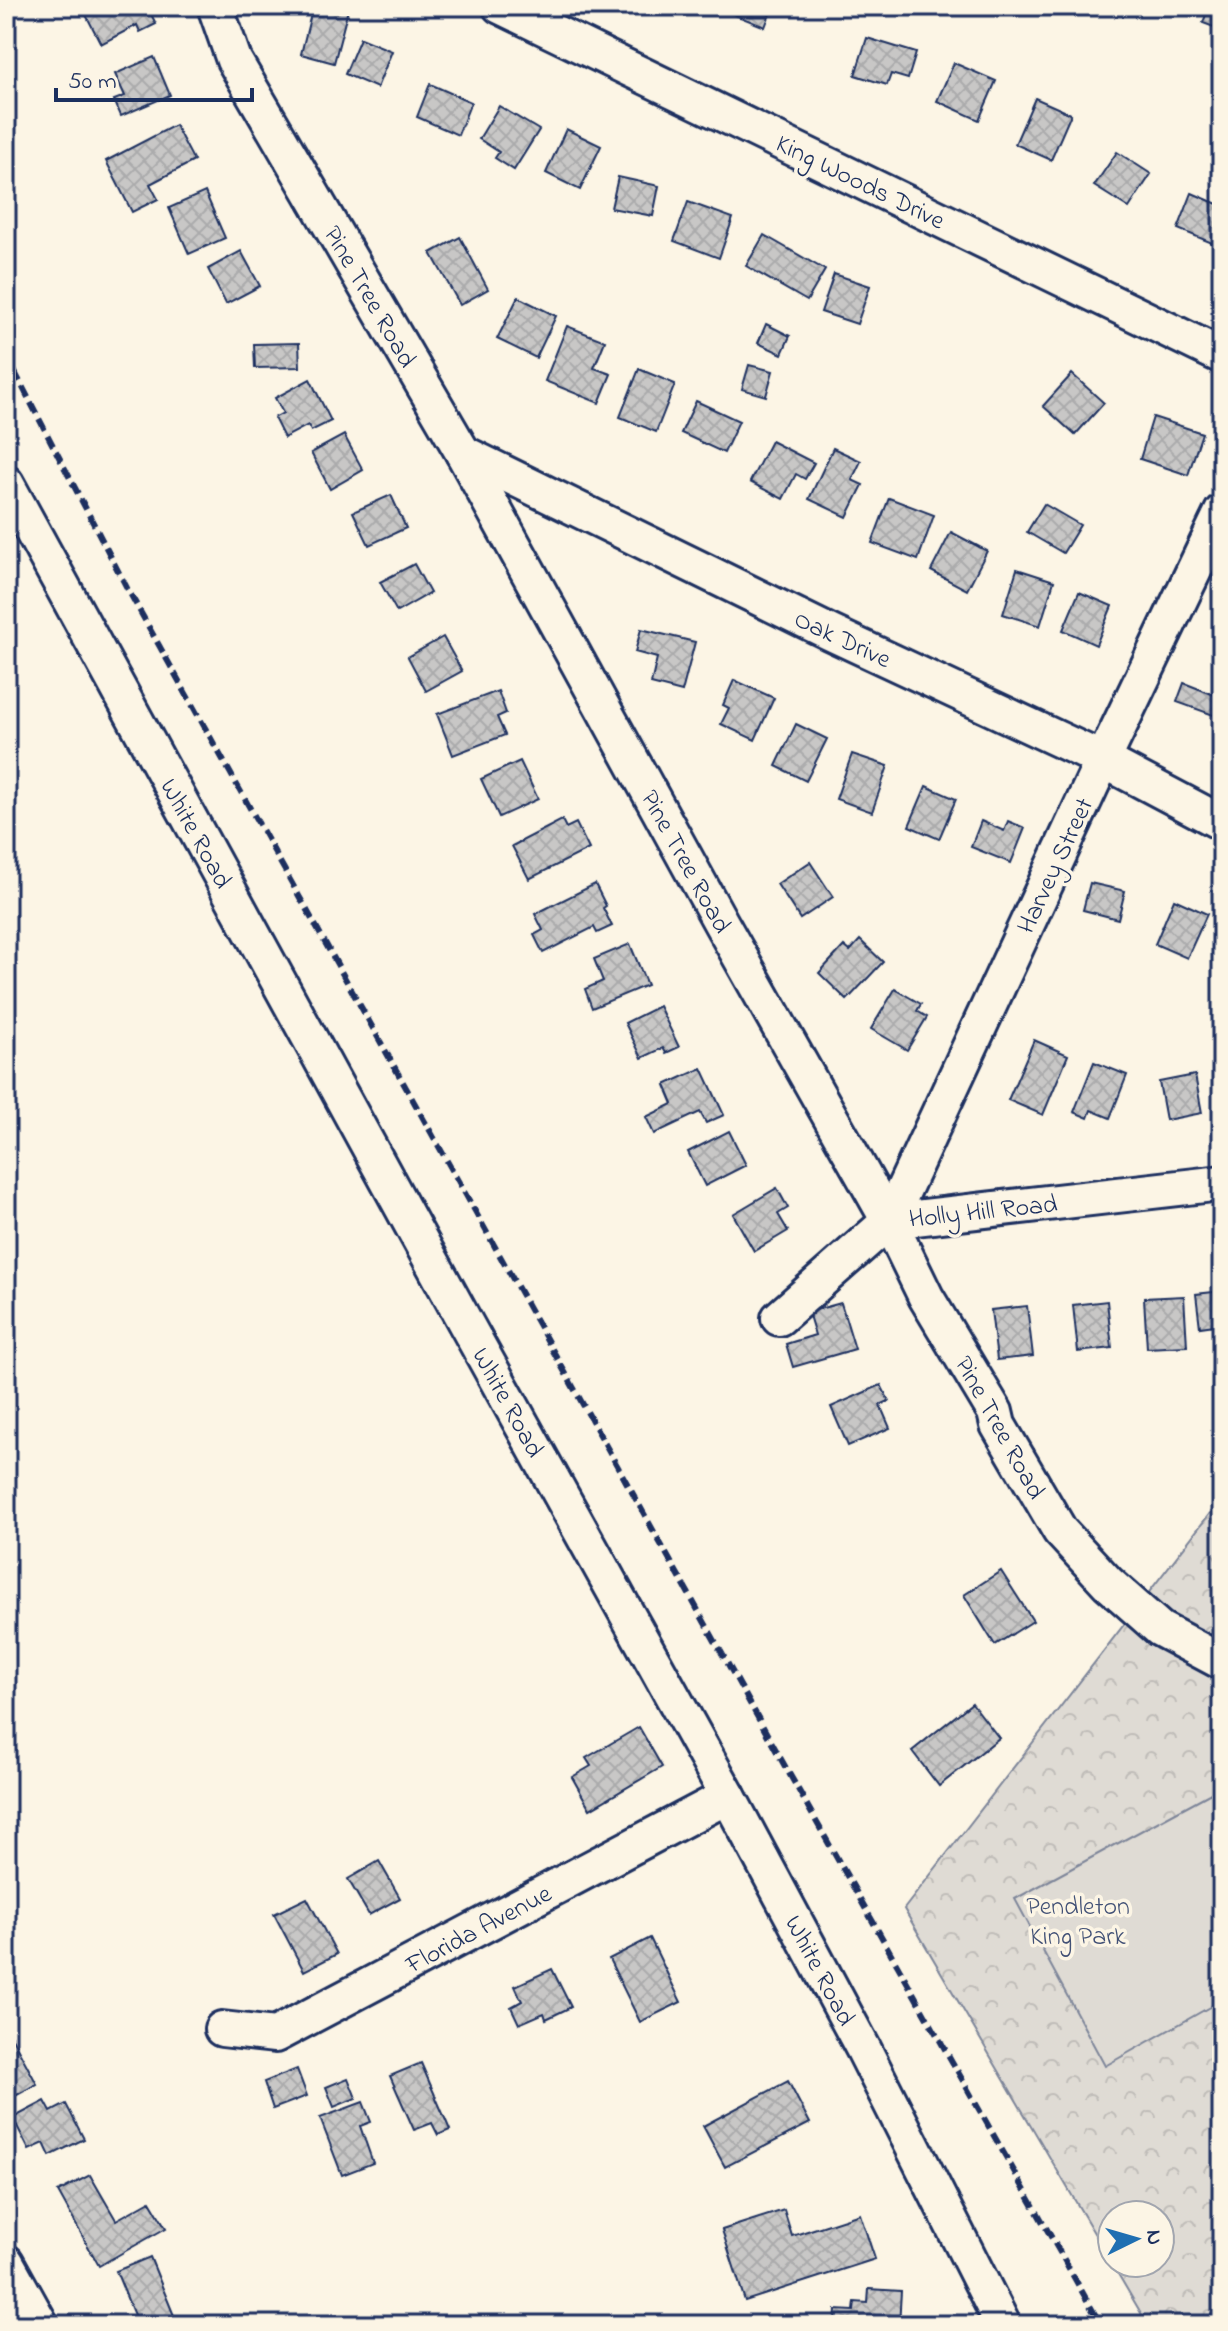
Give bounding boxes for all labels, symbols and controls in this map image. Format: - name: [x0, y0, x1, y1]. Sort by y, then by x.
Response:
- scale bar: [56, 52, 252, 102]
- text: 50 m: [68, 65, 117, 100]
- street label: King Woods Drive: [769, 126, 951, 241]
- street label: Pine Tree Road: [312, 219, 425, 376]
- street label: Oak Drive: [787, 602, 897, 680]
- street label: White Road: [149, 772, 240, 897]
- street label: Pine Tree Road: [629, 784, 740, 941]
- street label: Harvey Street: [1009, 792, 1105, 941]
- street label: Holly Hill Road: [907, 1186, 1060, 1240]
- street label: White Road: [461, 1341, 552, 1466]
- street label: Pine Tree Road: [943, 1350, 1054, 1507]
- street label: Florida Avenue: [399, 1876, 559, 1986]
- park label: Pendleton King Park: [1026, 1889, 1130, 1957]
- street label: White Road: [773, 1909, 864, 2034]
- north arrow: [1096, 2199, 1176, 2279]
- text: N: [1136, 2229, 1170, 2246]

